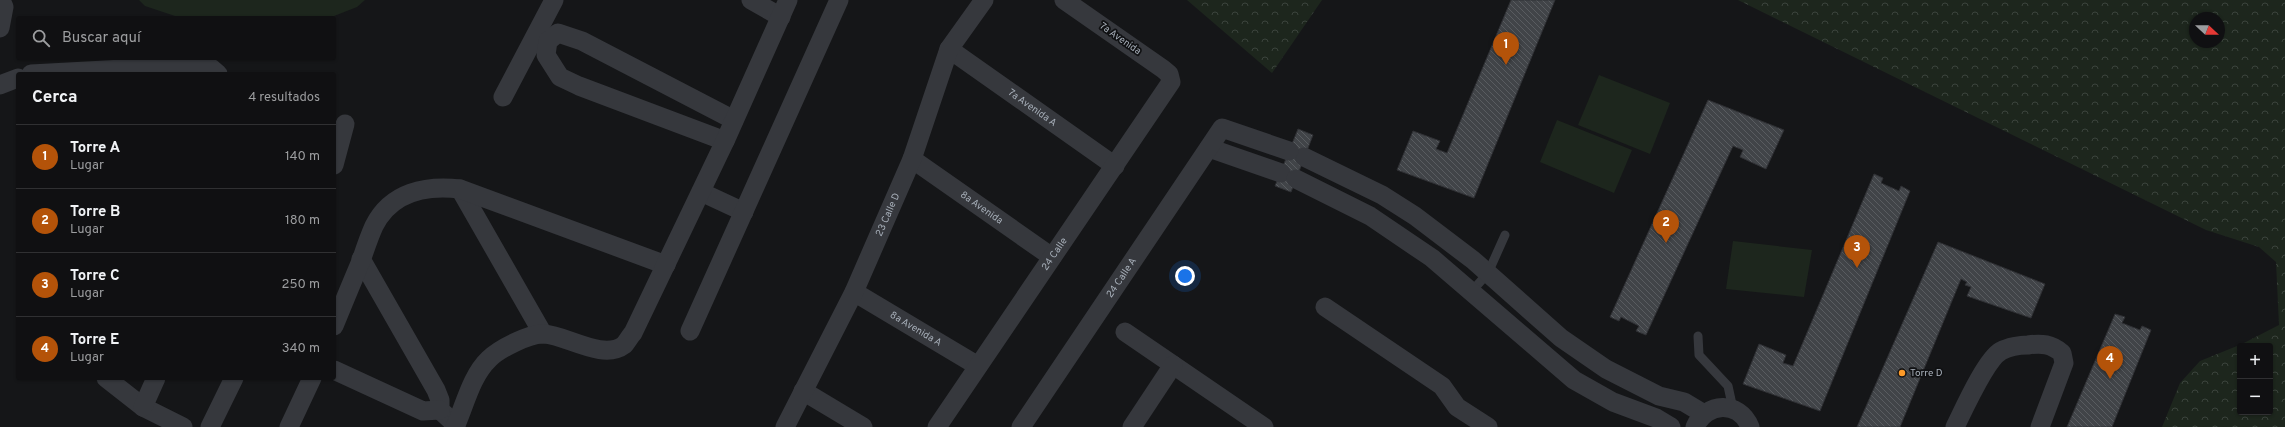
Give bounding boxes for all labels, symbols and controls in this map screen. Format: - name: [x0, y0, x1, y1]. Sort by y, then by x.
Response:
- north arrow: [2189, 12, 2225, 48]
- search box: [16, 16, 336, 60]
- street label: 7a Avenida: [1097, 20, 1143, 58]
- icon: search: [30, 27, 52, 49]
- text: Buscar aquí: [62, 29, 141, 48]
- pin: 1: [1493, 32, 1519, 65]
- street label: 7a Avenida A: [1005, 86, 1060, 130]
- text: Cerca: [32, 87, 78, 109]
- text: 4 resultados: [248, 90, 320, 106]
- text: Torre A: [70, 139, 120, 158]
- text: 1: [42, 149, 48, 165]
- text: 140 m: [285, 149, 320, 165]
- text: Lugar: [70, 158, 104, 174]
- street label: 8a Avenida: [958, 188, 1006, 227]
- street label: 23 Calle D: [873, 191, 903, 238]
- text: Torre B: [70, 203, 120, 222]
- pin: 2: [1653, 210, 1679, 243]
- text: 2: [41, 213, 49, 229]
- text: 180 m: [285, 213, 320, 229]
- text: Lugar: [70, 222, 104, 238]
- street label: 24 Calle: [1039, 235, 1070, 273]
- pin: 3: [1844, 235, 1870, 268]
- street label: 24 Calle A: [1103, 255, 1140, 300]
- your location: [1175, 266, 1195, 286]
- text: Torre C: [70, 267, 120, 286]
- text: 3: [41, 277, 49, 293]
- text: 250 m: [282, 277, 320, 293]
- text: Lugar: [70, 286, 104, 302]
- street label: 8a Avenida A: [888, 308, 944, 349]
- text: Torre E: [70, 331, 119, 350]
- text: 4: [41, 341, 49, 357]
- text: 340 m: [282, 341, 320, 357]
- map controls: [2237, 343, 2273, 415]
- button: +: [2237, 343, 2273, 379]
- pin: 4: [2097, 346, 2123, 379]
- text: Lugar: [70, 350, 104, 366]
- place label: Torre D: [1910, 367, 1943, 380]
- marker: Torre D: [1897, 368, 1907, 378]
- button: −: [2237, 379, 2273, 415]

